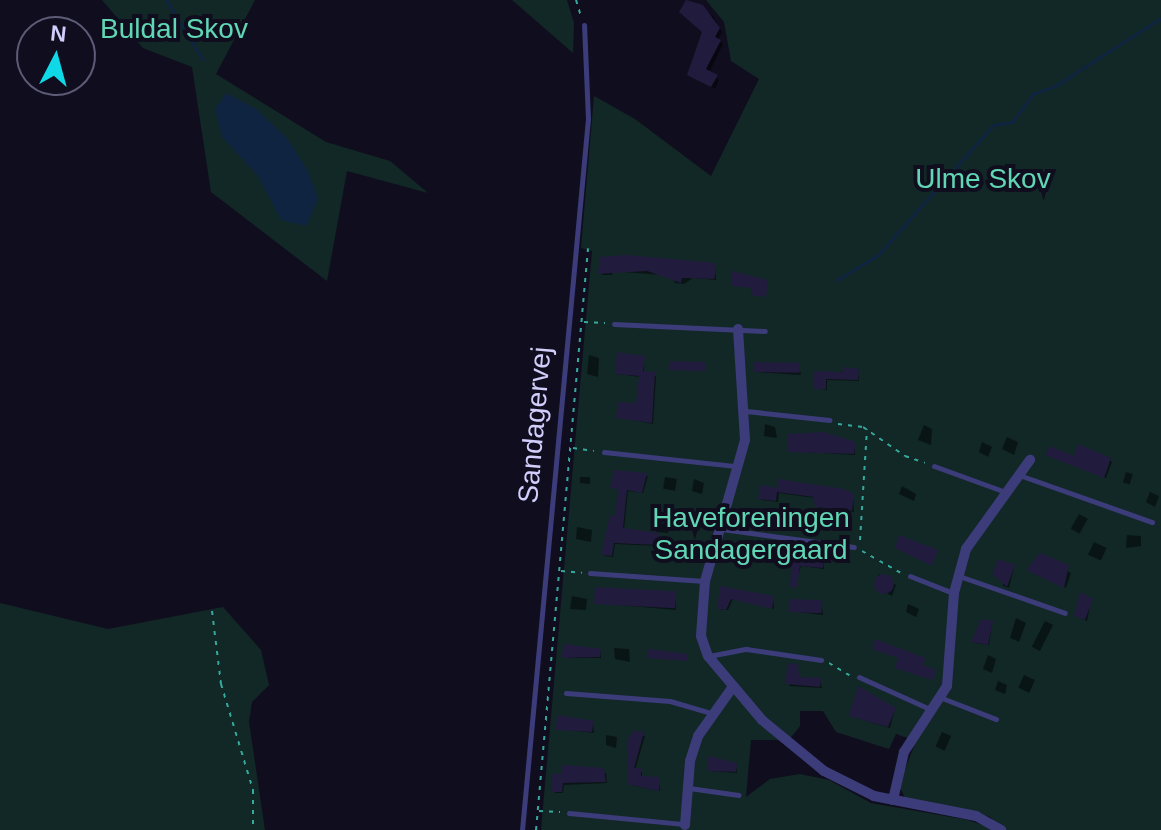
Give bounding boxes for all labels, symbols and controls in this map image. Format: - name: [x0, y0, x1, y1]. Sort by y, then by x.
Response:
- park label: Buldal Skov: [100, 12, 248, 46]
- north arrow: [16, 16, 96, 96]
- text: N: [49, 20, 68, 47]
- park label: Ulme Skov: [915, 162, 1051, 196]
- street label: Sandagervej: [511, 345, 559, 505]
- park label: Haveforeningen Sandagergaard: [652, 501, 850, 567]

